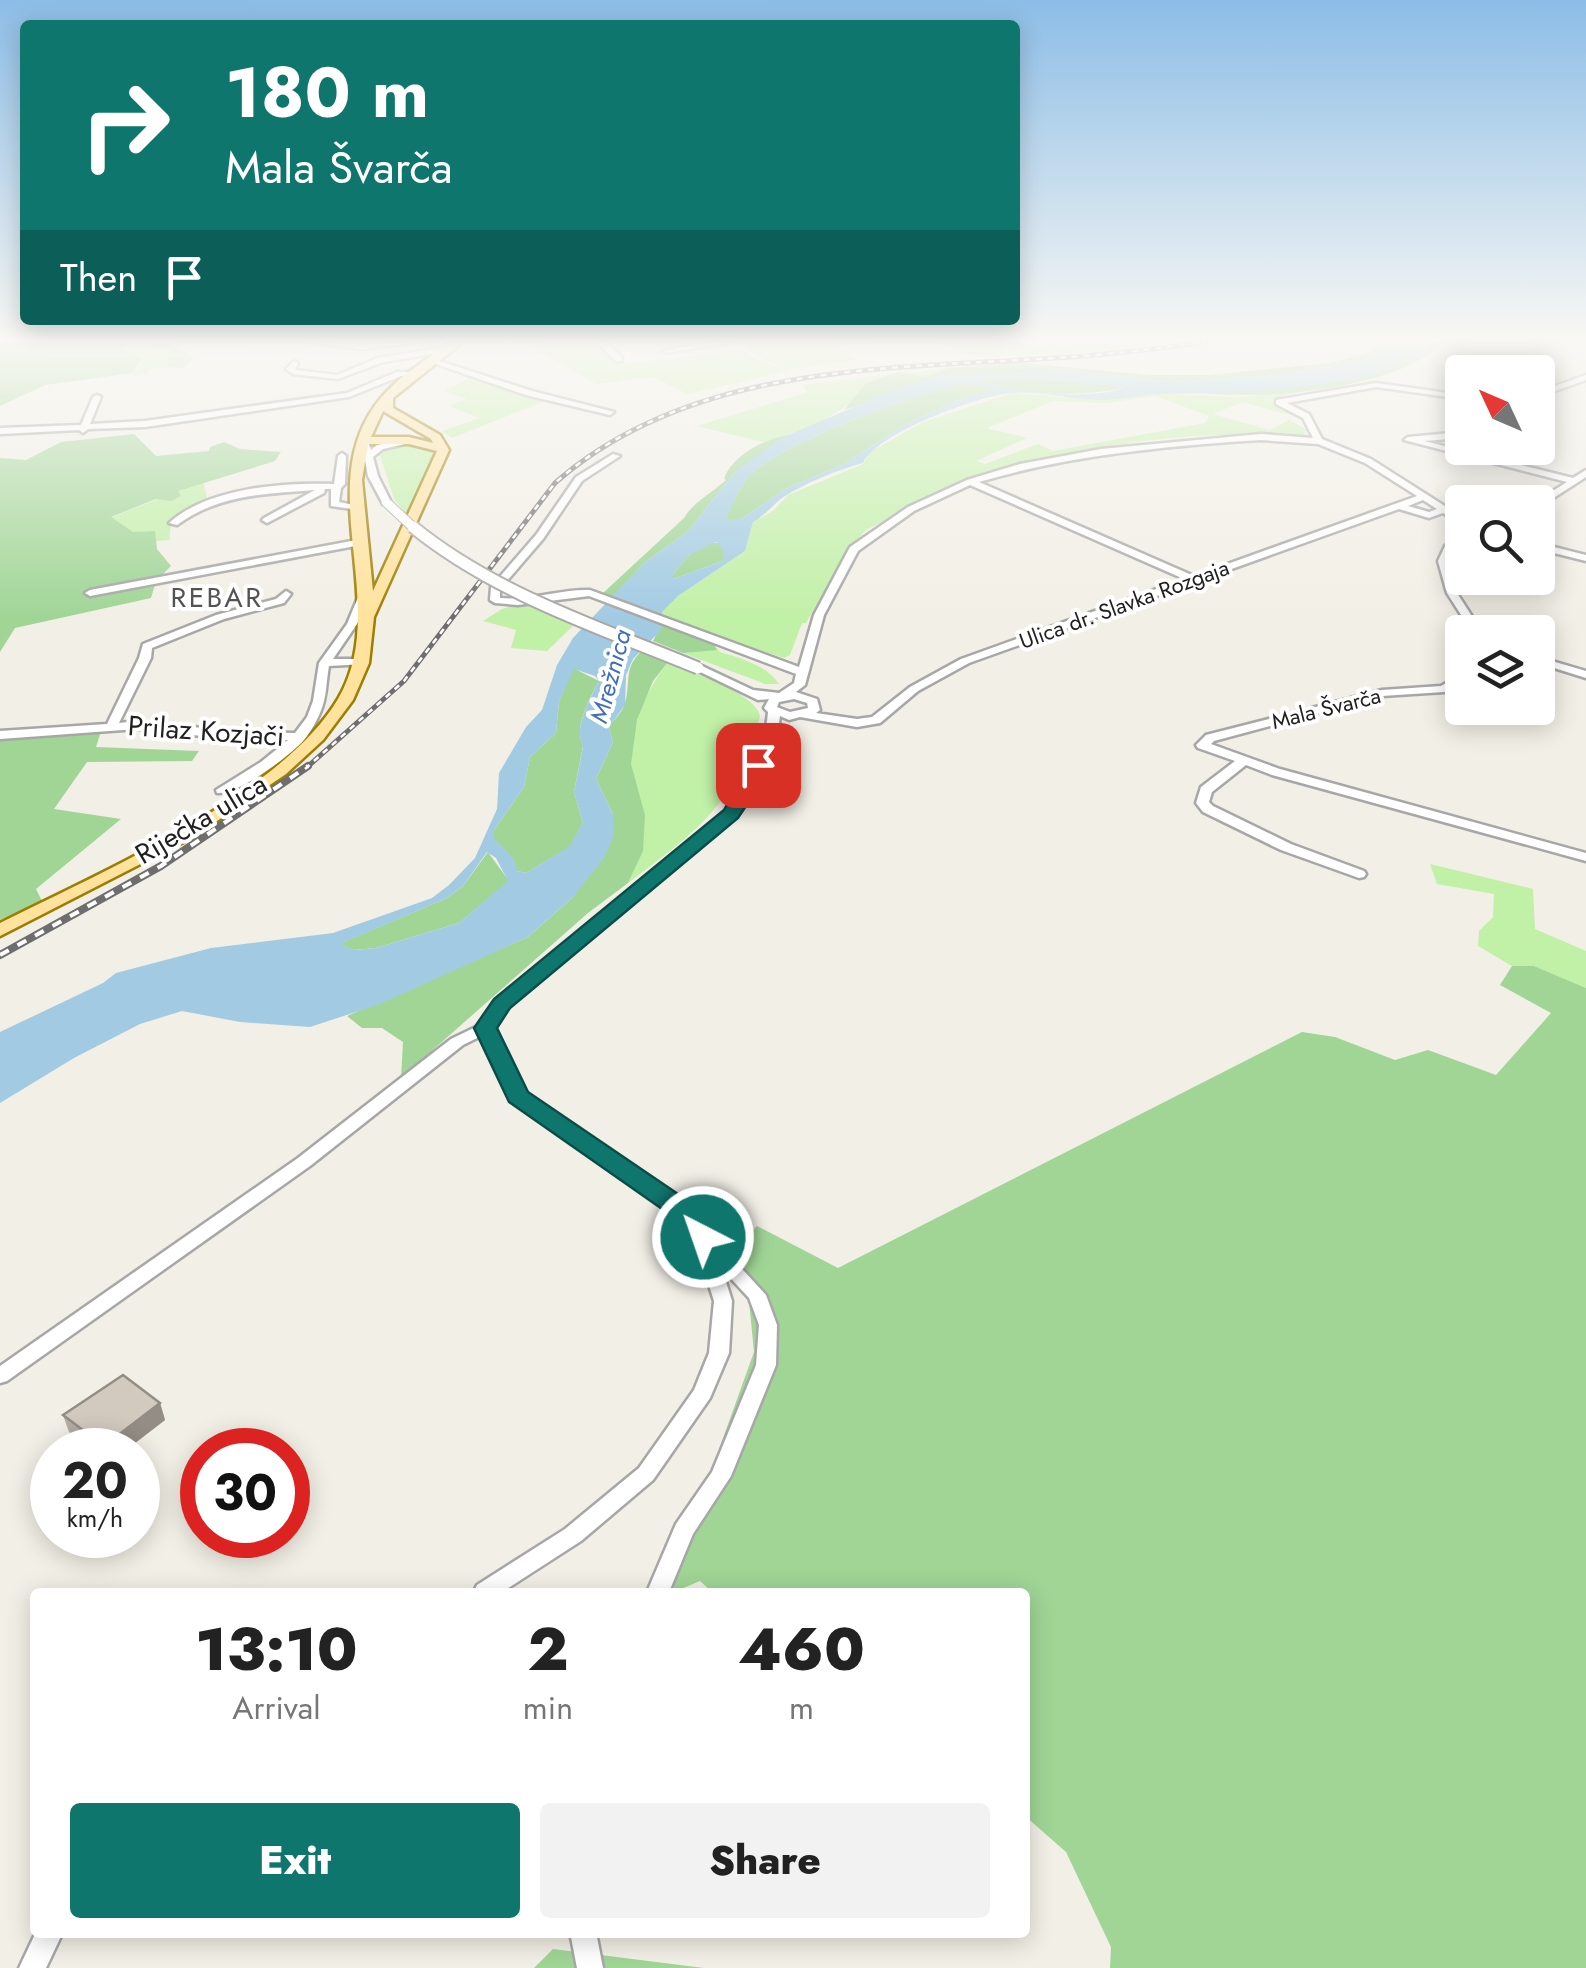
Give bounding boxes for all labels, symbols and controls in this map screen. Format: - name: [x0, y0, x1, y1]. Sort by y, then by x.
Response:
- text: 180 m: [225, 42, 429, 143]
- icon: right: [60, 60, 190, 190]
- text: Mala Švarča: [225, 135, 453, 200]
- text: Then: [60, 250, 137, 305]
- icon: arrive: [157, 250, 212, 305]
- north arrow: [1445, 355, 1555, 465]
- map controls: [1445, 355, 1555, 725]
- button: search: [1445, 485, 1555, 595]
- street label: Ulica dr. Slavka Rozgaja: [1015, 551, 1233, 657]
- district label: REBAR: [171, 577, 263, 618]
- button: layers: [1445, 615, 1555, 725]
- water label: Mrežnica: [580, 625, 640, 727]
- street label: Mala Švarča: [1268, 679, 1384, 737]
- street label: Prilaz Kozjači: [126, 705, 286, 757]
- pin: [716, 723, 801, 808]
- icon: arrive: [731, 738, 786, 793]
- street label: Riječka ulica: [127, 764, 275, 874]
- position arrow: [651, 1185, 755, 1289]
- speed limit sign: 30: [180, 1428, 310, 1558]
- text: 20: [62, 1444, 128, 1517]
- text: km/h: [67, 1500, 123, 1536]
- text: 13:10: [195, 1606, 358, 1693]
- text: 2: [527, 1606, 568, 1693]
- text: 460: [738, 1606, 865, 1693]
- text: Arrival: [232, 1685, 321, 1731]
- text: min: [523, 1685, 573, 1731]
- text: m: [789, 1685, 814, 1731]
- button: Exit: [70, 1803, 520, 1918]
- button: Share: [540, 1803, 990, 1918]

